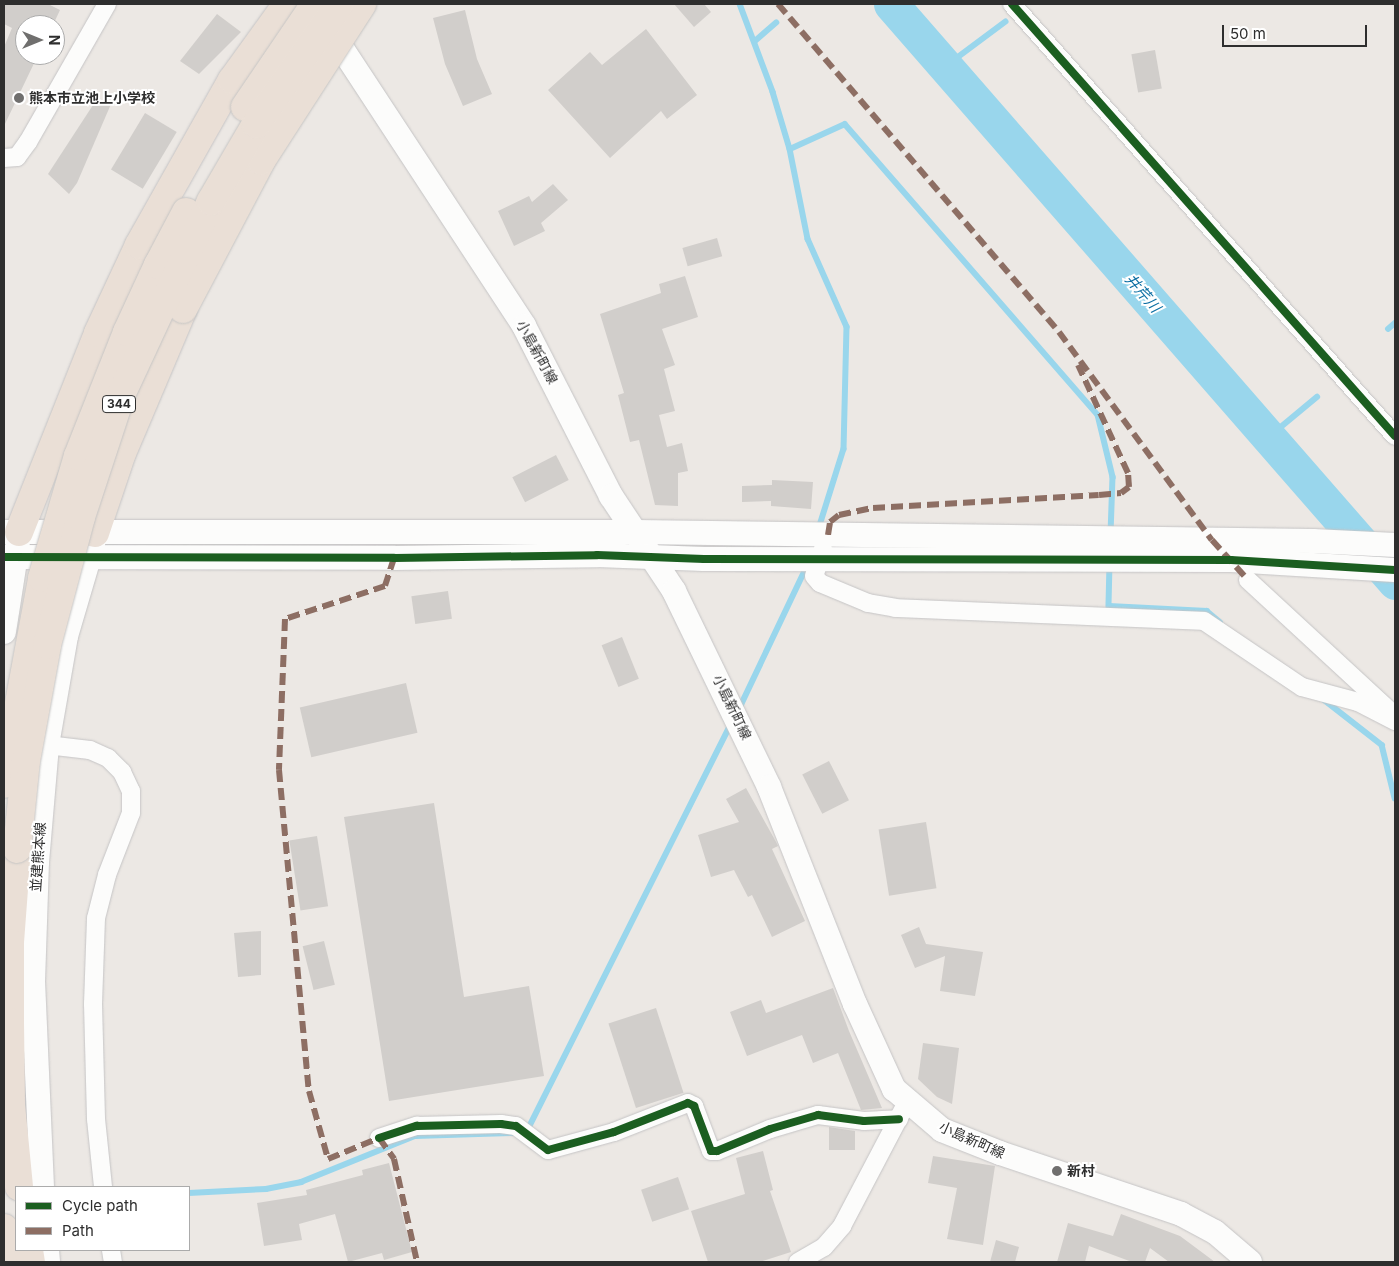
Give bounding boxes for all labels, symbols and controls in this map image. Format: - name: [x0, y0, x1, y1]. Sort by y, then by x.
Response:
- north arrow: [15, 15, 65, 65]
- scale bar: [1224, 15, 1369, 47]
- text: 50 m: [1230, 24, 1266, 43]
- text: N: [46, 35, 63, 45]
- place label: 熊本市立池上小学校: [29, 90, 155, 106]
- marker: 熊本市立池上小学校: [13, 92, 25, 104]
- water label: 井芹川: [1121, 270, 1165, 316]
- street label: 小島新町線: [513, 317, 561, 387]
- road number: 344: [102, 394, 136, 414]
- street label: 小島新町線: [709, 672, 755, 742]
- street label: 並建熊本線: [27, 821, 49, 893]
- street label: 小島新町線: [937, 1118, 1007, 1162]
- place label: 新村: [1067, 1163, 1095, 1179]
- marker: 新村: [1051, 1165, 1063, 1177]
- legend: [15, 1186, 190, 1251]
- text: Cycle path: [62, 1196, 138, 1215]
- text: Path: [62, 1221, 94, 1240]

